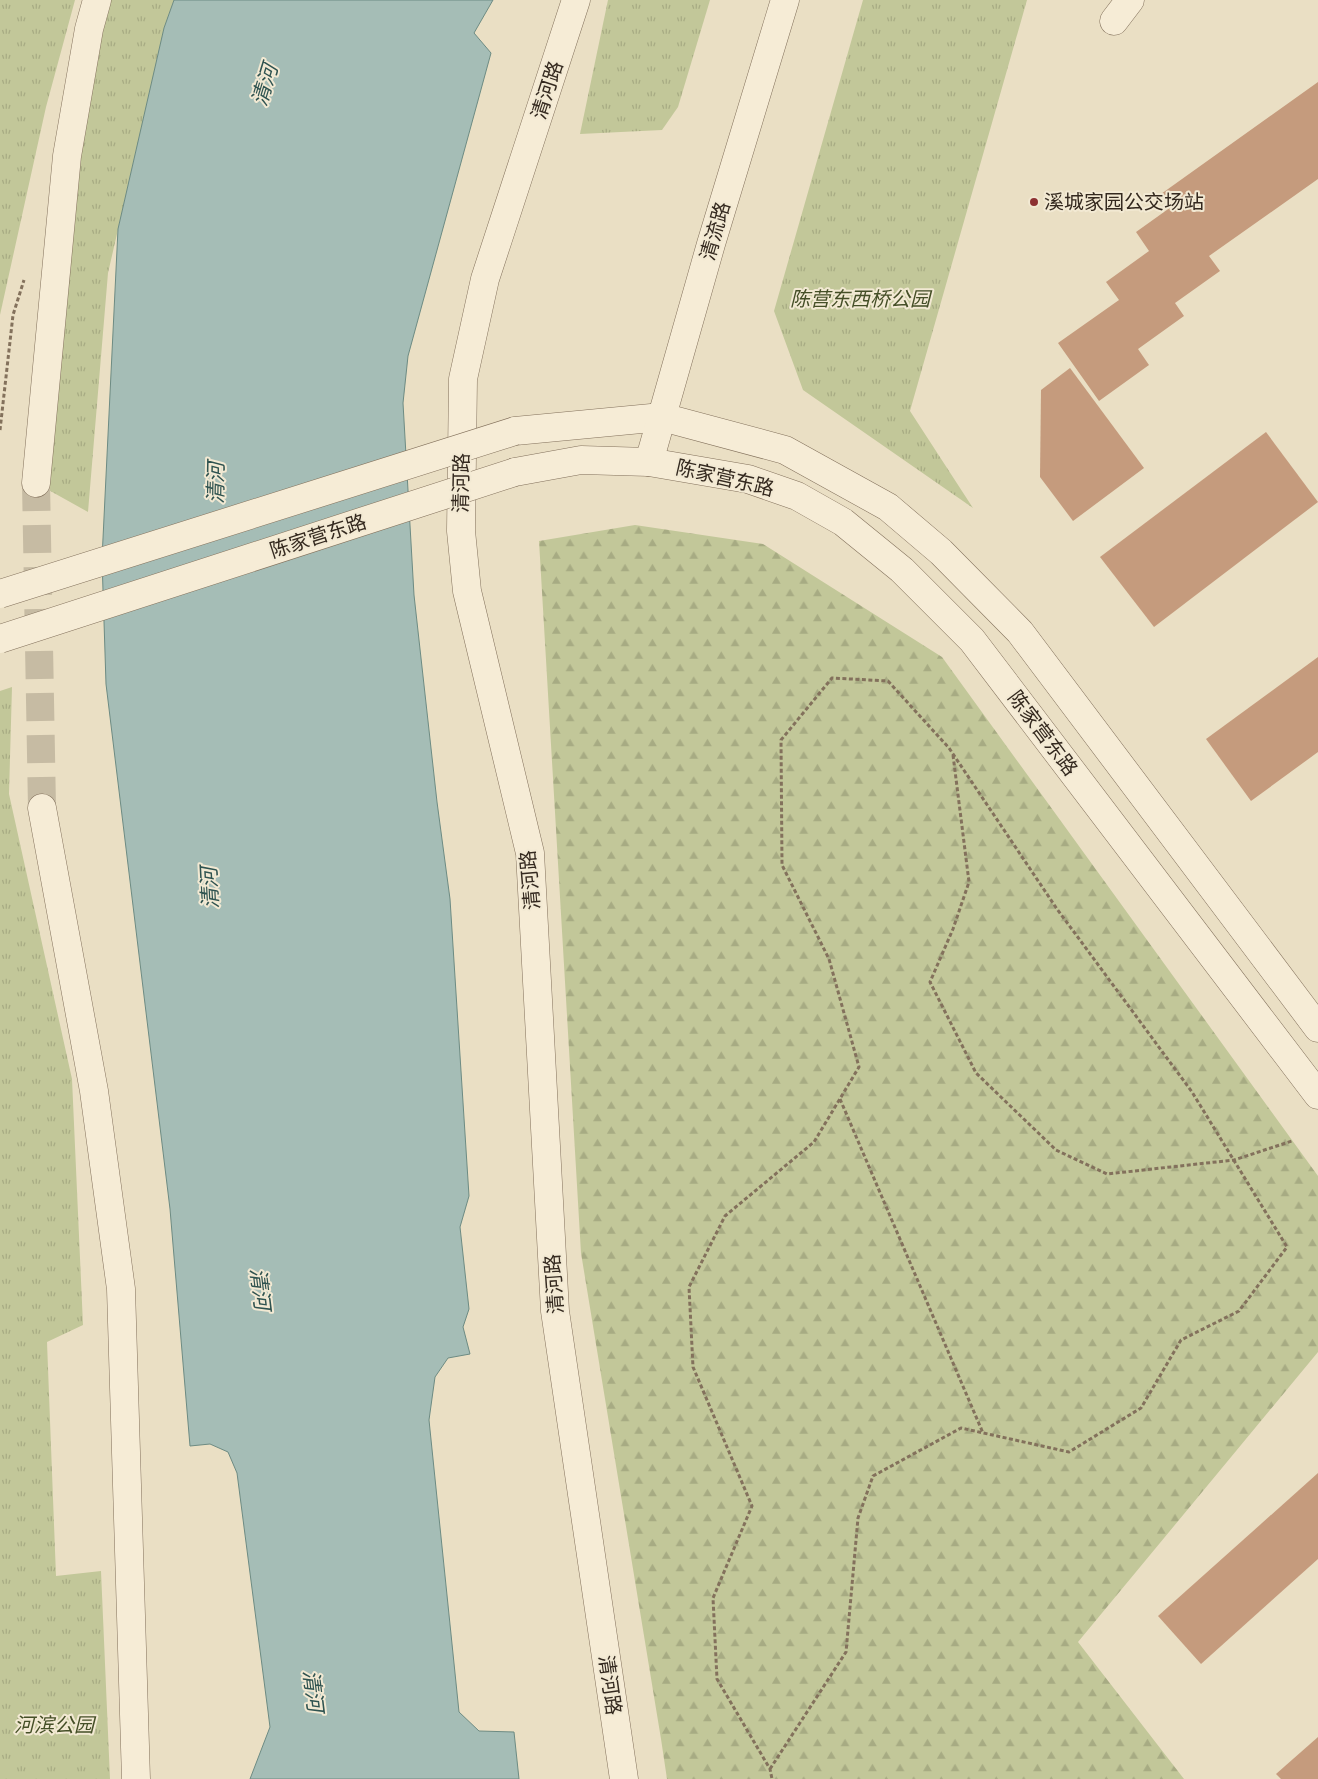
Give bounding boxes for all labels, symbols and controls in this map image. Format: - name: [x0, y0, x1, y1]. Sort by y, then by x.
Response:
- water label: 清河: [245, 57, 289, 110]
- street label: 清河路: [524, 57, 571, 123]
- place label: 溪城家园公交场站: [1044, 188, 1204, 218]
- marker: 溪城家园公交场站: [1028, 196, 1040, 208]
- street label: 清流路: [693, 198, 739, 264]
- park label: 陈营东西桥公园: [790, 285, 933, 315]
- street label: 清河路: [446, 453, 478, 513]
- street label: 陈家营东路: [673, 453, 777, 505]
- water label: 清河: [201, 458, 233, 504]
- street label: 陈家营东路: [266, 507, 370, 567]
- street label: 陈家营东路: [1000, 685, 1084, 783]
- street label: 清河路: [513, 849, 549, 911]
- water label: 清河: [194, 862, 228, 910]
- street label: 清河路: [538, 1253, 572, 1315]
- water label: 清河: [241, 1266, 278, 1316]
- street label: 清河路: [590, 1653, 628, 1717]
- water label: 清河: [294, 1668, 331, 1718]
- park label: 河滨公园: [14, 1711, 97, 1741]

